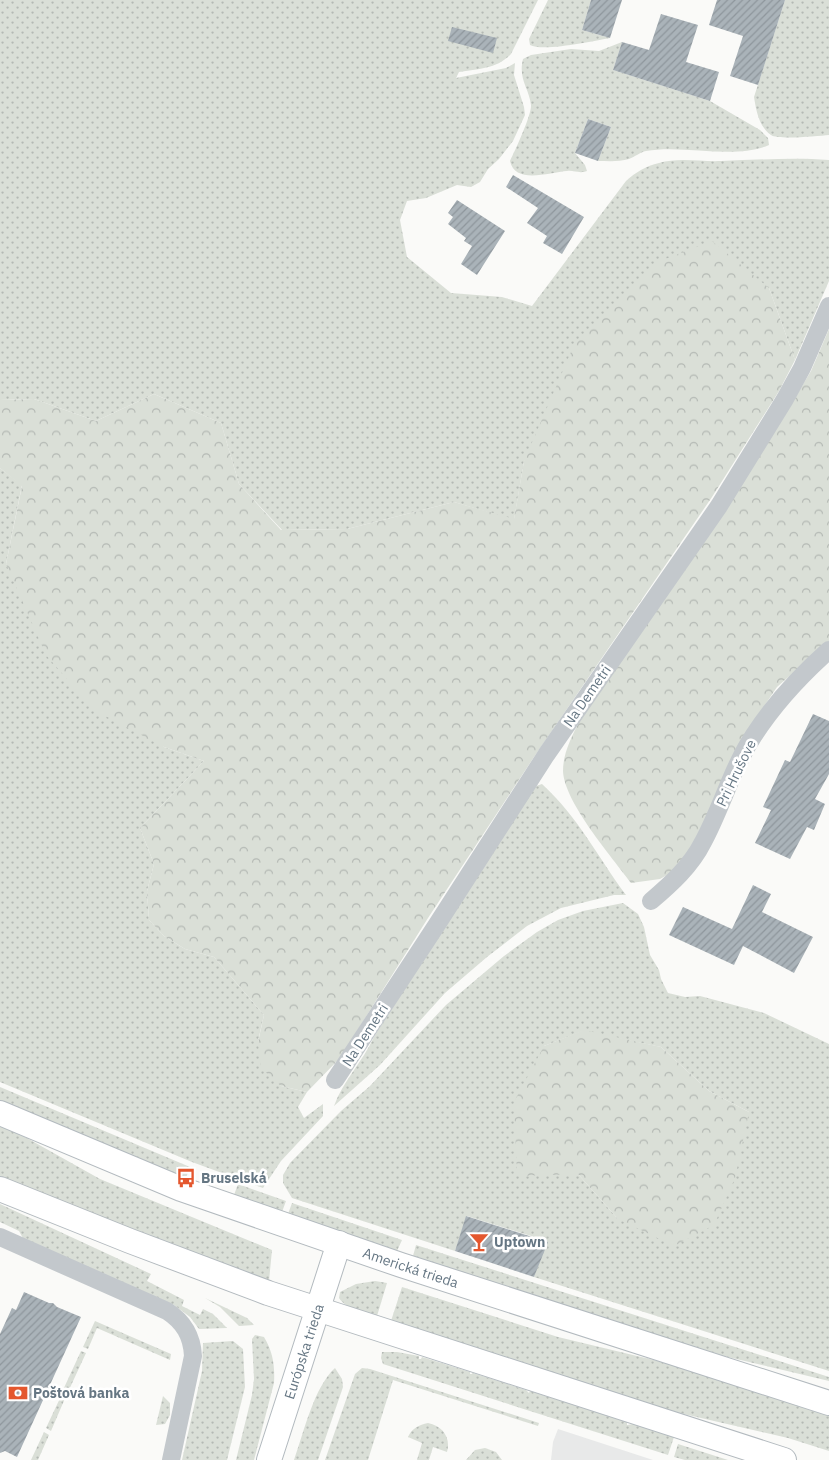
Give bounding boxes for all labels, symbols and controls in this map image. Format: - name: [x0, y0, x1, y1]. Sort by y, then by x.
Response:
- street label: Na Demetri: [559, 662, 615, 730]
- street label: Pri Hrušove: [712, 736, 760, 809]
- street label: Na Demetri: [338, 1000, 392, 1070]
- bus stop icon: Bruselská: [175, 1167, 197, 1189]
- place label: Bruselská: [201, 1169, 267, 1187]
- bar icon: Uptown: [468, 1231, 490, 1253]
- place label: Uptown: [494, 1233, 545, 1251]
- street label: Americká trieda: [360, 1243, 461, 1292]
- street label: Európska trieda: [280, 1301, 328, 1401]
- bank icon: Poštová banka: [7, 1382, 29, 1404]
- place label: Poštová banka: [33, 1384, 129, 1402]

